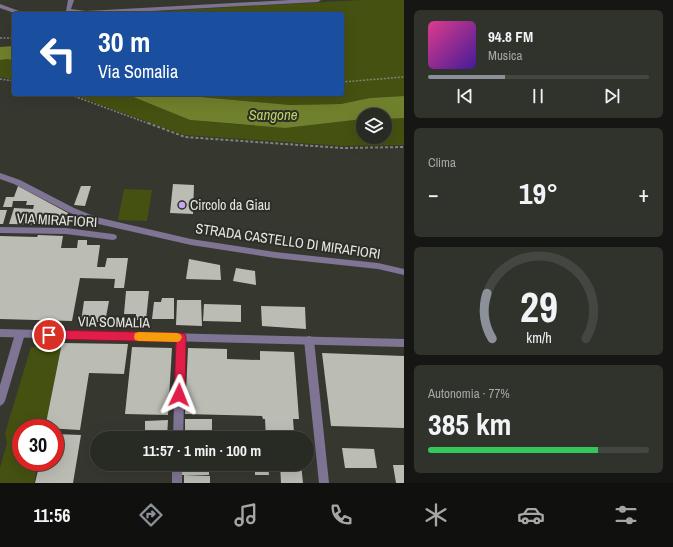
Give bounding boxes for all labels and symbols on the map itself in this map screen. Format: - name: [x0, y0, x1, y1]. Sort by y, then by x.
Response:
- water label: Sangone: [248, 104, 298, 125]
- place label: Circolo da Giau: [190, 196, 270, 214]
- marker: Circolo da Giau: [177, 200, 187, 210]
- street label: VIA MIRAFIORI: [16, 209, 98, 231]
- street label: STRADA CASTELLO DI MIRAFIORI: [195, 219, 381, 263]
- street label: VIA SOMALIA: [78, 312, 151, 332]
- pin: [32, 318, 66, 352]
- position arrow: [158, 374, 200, 416]
- speed limit sign: 30: [12, 419, 64, 471]

